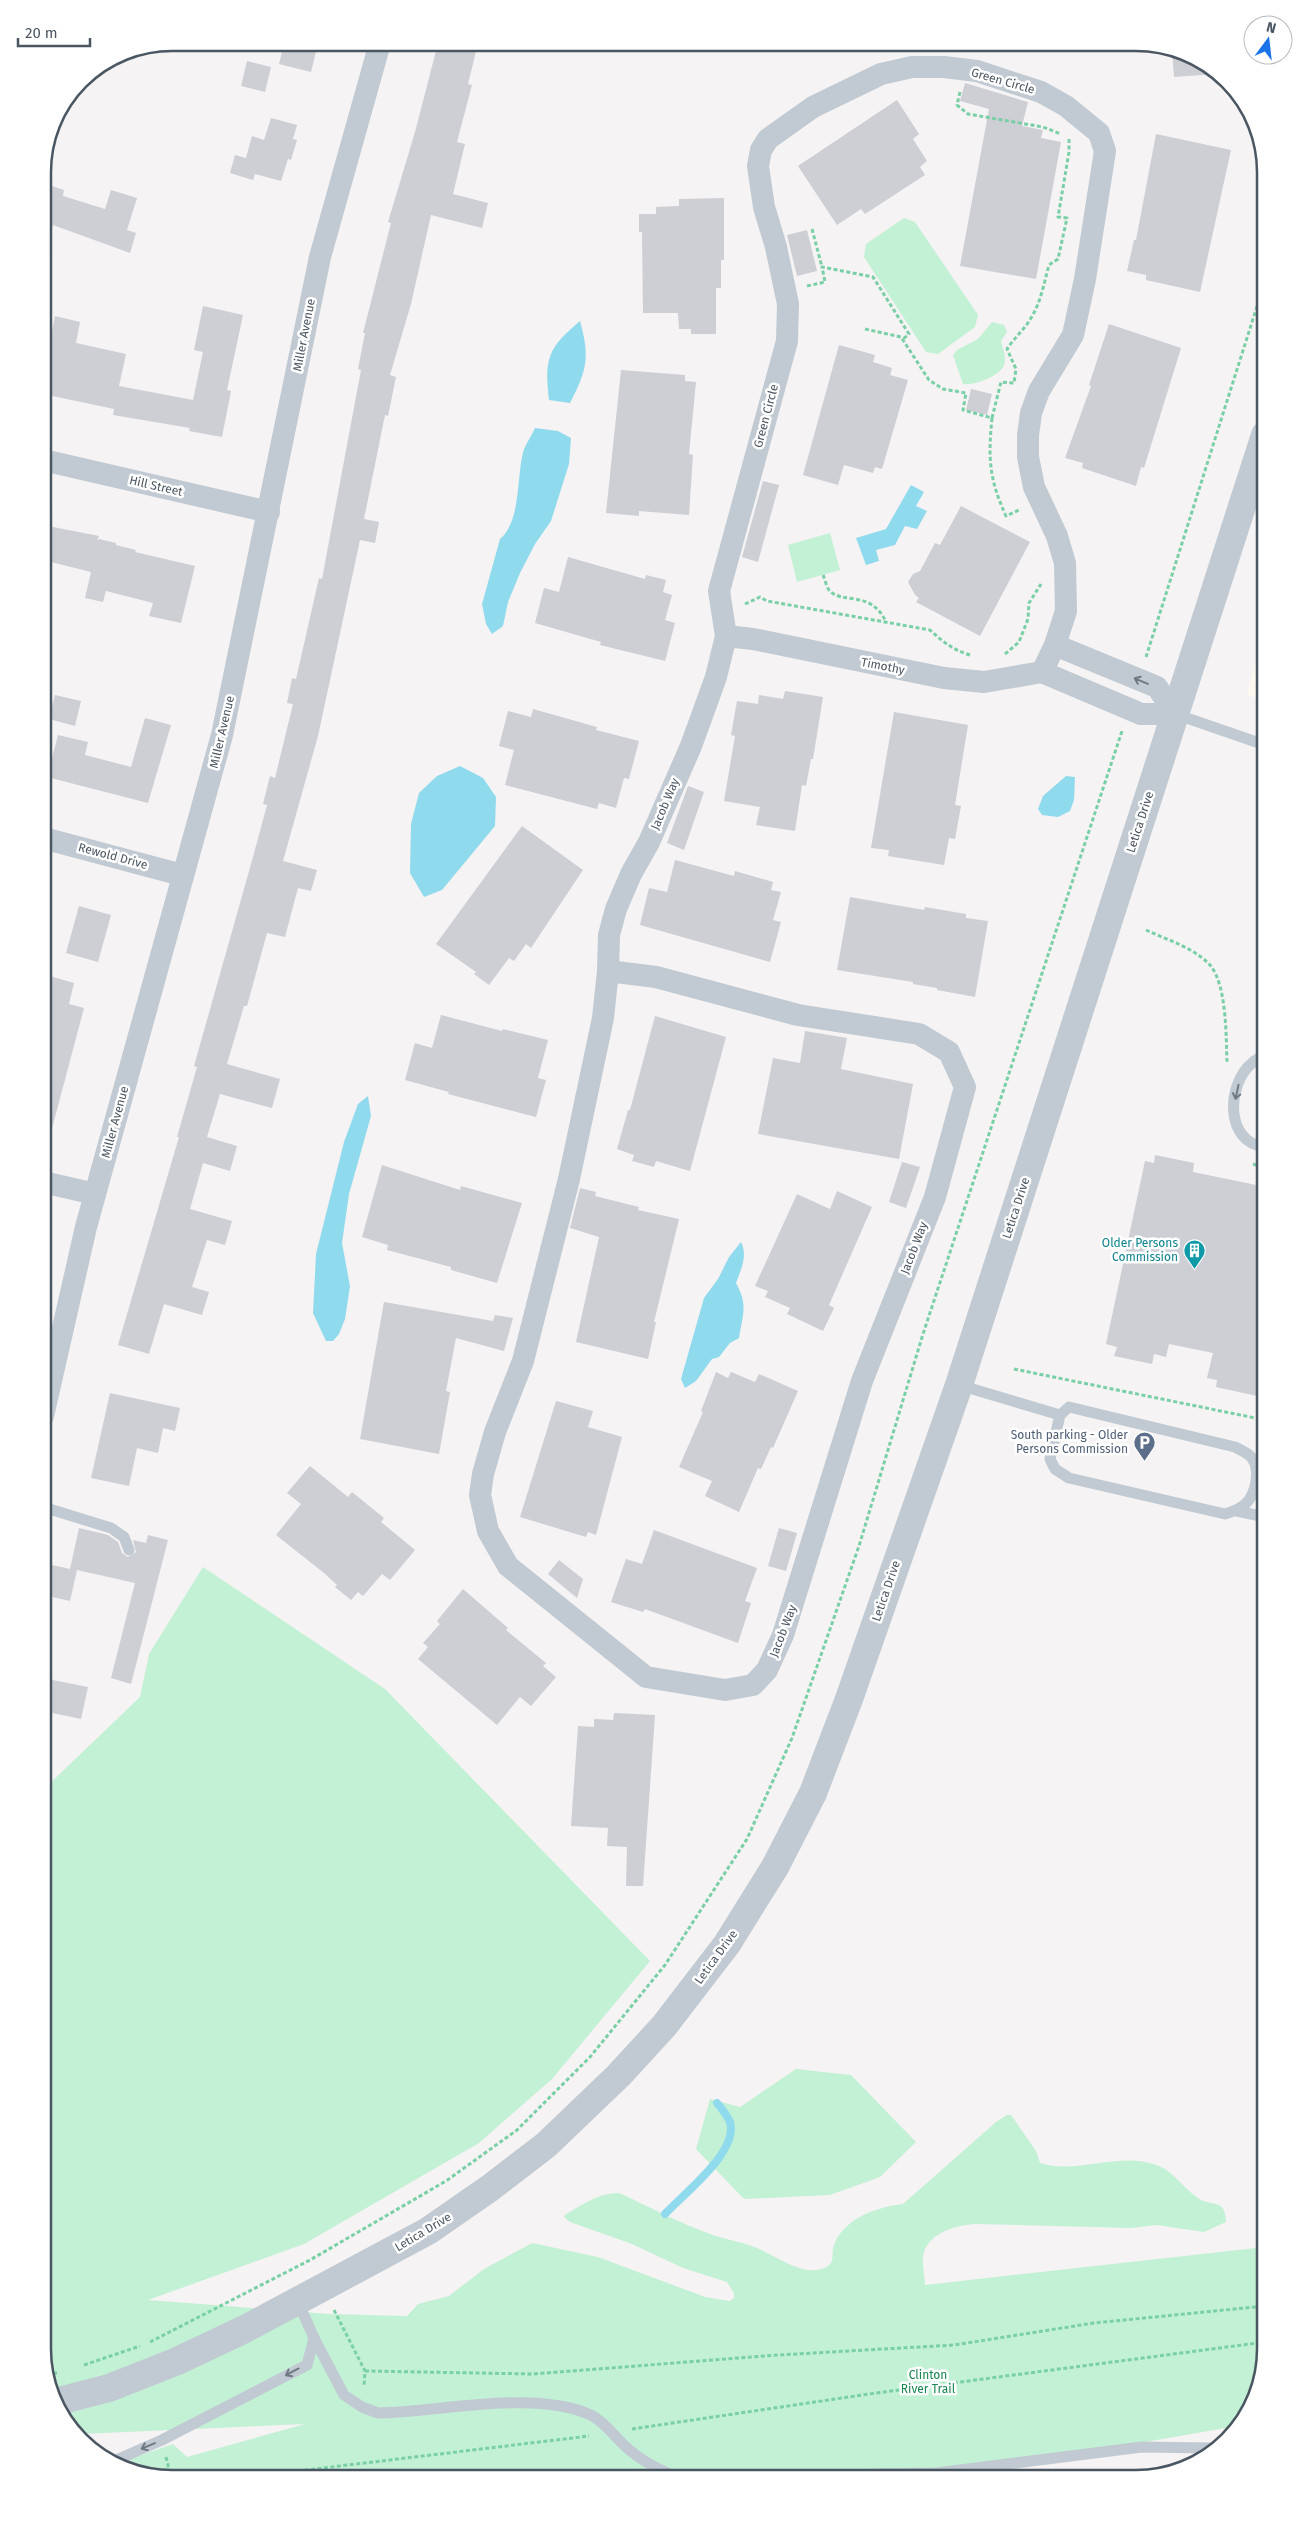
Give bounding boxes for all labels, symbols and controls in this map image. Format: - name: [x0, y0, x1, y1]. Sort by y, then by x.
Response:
- scale bar: [18, 15, 90, 47]
- north arrow: [1243, 15, 1293, 65]
- text: N: [1265, 19, 1278, 37]
- text: 20 m: [25, 24, 58, 42]
- street label: Green Circle: [970, 65, 1036, 97]
- street label: Miller Avenue: [290, 297, 318, 373]
- street label: Green Circle: [751, 383, 781, 449]
- street label: Hill Street: [128, 473, 185, 499]
- street label: Timothy: [860, 655, 906, 677]
- one-way arrow: [1134, 675, 1149, 685]
- street label: Miller Avenue: [207, 694, 237, 770]
- street label: Jacob Way: [648, 776, 682, 832]
- street label: Letica Drive: [1124, 790, 1156, 854]
- street label: Rewold Drive: [77, 840, 149, 872]
- one-way arrow: [1231, 1083, 1241, 1099]
- street label: Miller Avenue: [99, 1085, 131, 1159]
- street label: Letica Drive: [1000, 1176, 1032, 1240]
- street label: Jacob Way: [898, 1220, 930, 1276]
- place label: Older Persons Commission: [1102, 1236, 1178, 1264]
- building icon: Older Persons Commission: [1182, 1238, 1206, 1269]
- place label: South parking - Older Persons Commission: [1011, 1428, 1128, 1456]
- parking icon: South parking - Older Persons Commission: [1132, 1430, 1156, 1461]
- street label: Letica Drive: [869, 1559, 903, 1623]
- street label: Jacob Way: [767, 1603, 799, 1659]
- street label: Letica Drive: [692, 1927, 740, 1987]
- street label: Letica Drive: [392, 2210, 454, 2254]
- one-way arrow: [285, 2367, 300, 2377]
- park label: Clinton River Trail: [901, 2368, 956, 2396]
- one-way arrow: [141, 2442, 156, 2452]

